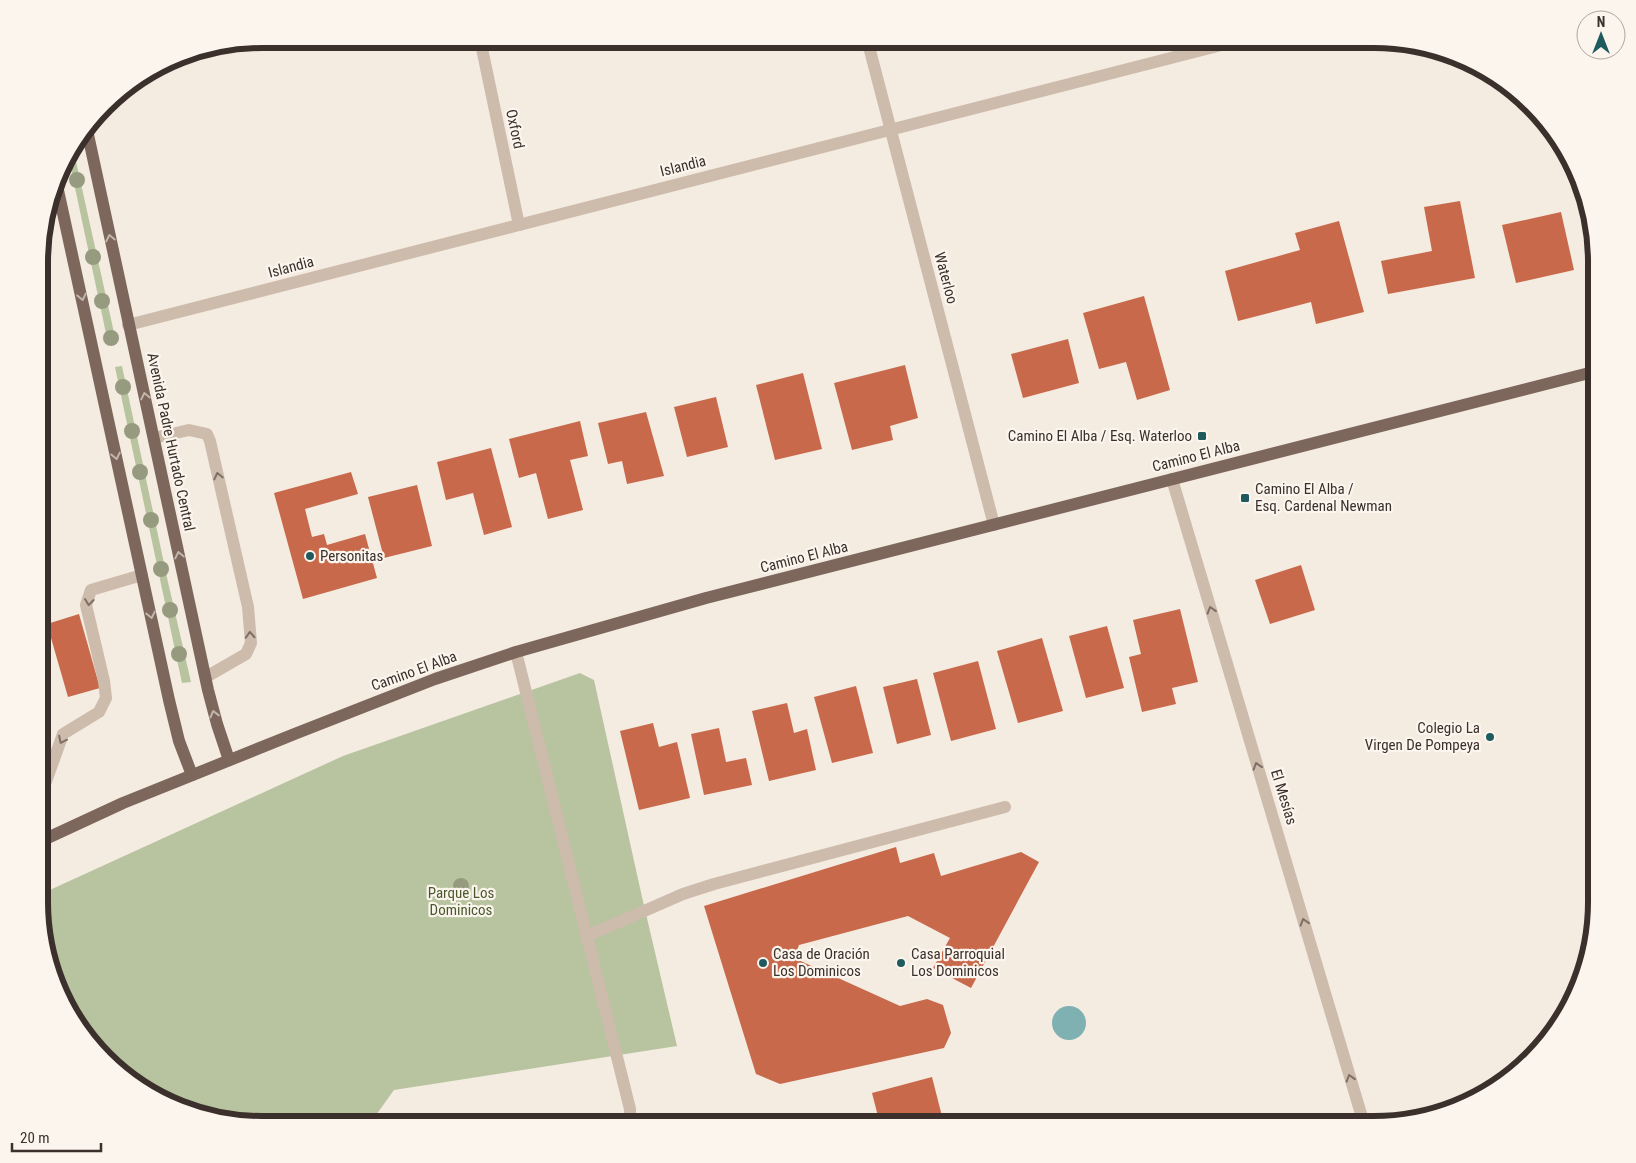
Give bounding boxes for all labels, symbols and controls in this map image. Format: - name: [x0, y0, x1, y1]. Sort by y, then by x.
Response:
- north arrow: [1576, 10, 1626, 60]
- text: N: [1597, 14, 1605, 30]
- street label: Oxford: [502, 108, 528, 150]
- street label: Islandia: [658, 152, 708, 180]
- one-way arrow: [105, 233, 116, 242]
- street label: Waterloo: [930, 250, 962, 306]
- street label: Islandia: [266, 252, 316, 282]
- one-way arrow: [76, 293, 87, 302]
- street label: Avenida Padre Hurtado Central: [143, 351, 199, 533]
- one-way arrow: [140, 392, 151, 401]
- place label: Camino El Alba / Esq. Waterloo: [1008, 427, 1192, 445]
- marker: Camino El Alba / Esq. Waterloo: [1196, 430, 1208, 442]
- street label: Camino El Alba: [1150, 436, 1242, 476]
- one-way arrow: [111, 452, 121, 460]
- one-way arrow: [213, 472, 224, 481]
- place label: Camino El Alba / Esq. Cardenal Newman: [1255, 480, 1392, 515]
- marker: Camino El Alba / Esq. Cardenal Newman: [1239, 492, 1251, 504]
- street label: Camino El Alba: [758, 537, 850, 577]
- place label: Personitas: [320, 547, 384, 565]
- marker: Personitas: [304, 550, 316, 562]
- one-way arrow: [174, 551, 185, 560]
- one-way arrow: [84, 598, 94, 606]
- one-way arrow: [1206, 607, 1216, 615]
- one-way arrow: [145, 610, 155, 619]
- one-way arrow: [245, 631, 256, 639]
- street label: Camino El Alba: [369, 647, 459, 695]
- one-way arrow: [209, 709, 220, 718]
- place label: Colegio La Virgen De Pompeya: [1365, 719, 1480, 754]
- marker: Colegio La Virgen De Pompeya: [1484, 731, 1496, 743]
- one-way arrow: [58, 735, 68, 744]
- one-way arrow: [1253, 763, 1263, 771]
- street label: El Mesías: [1267, 767, 1301, 827]
- park label: Parque Los Dominicos: [428, 884, 494, 919]
- one-way arrow: [1299, 918, 1309, 926]
- place label: Casa de Oración Los Dominicos: [773, 945, 870, 980]
- place label: Casa Parroquial Los Dominicos: [911, 945, 1005, 980]
- marker: Casa de Oración Los Dominicos: [757, 957, 769, 969]
- marker: Casa Parroquial Los Dominicos: [895, 957, 907, 969]
- one-way arrow: [1346, 1074, 1356, 1082]
- scale bar: [12, 1120, 101, 1152]
- text: 20 m: [20, 1129, 50, 1147]

